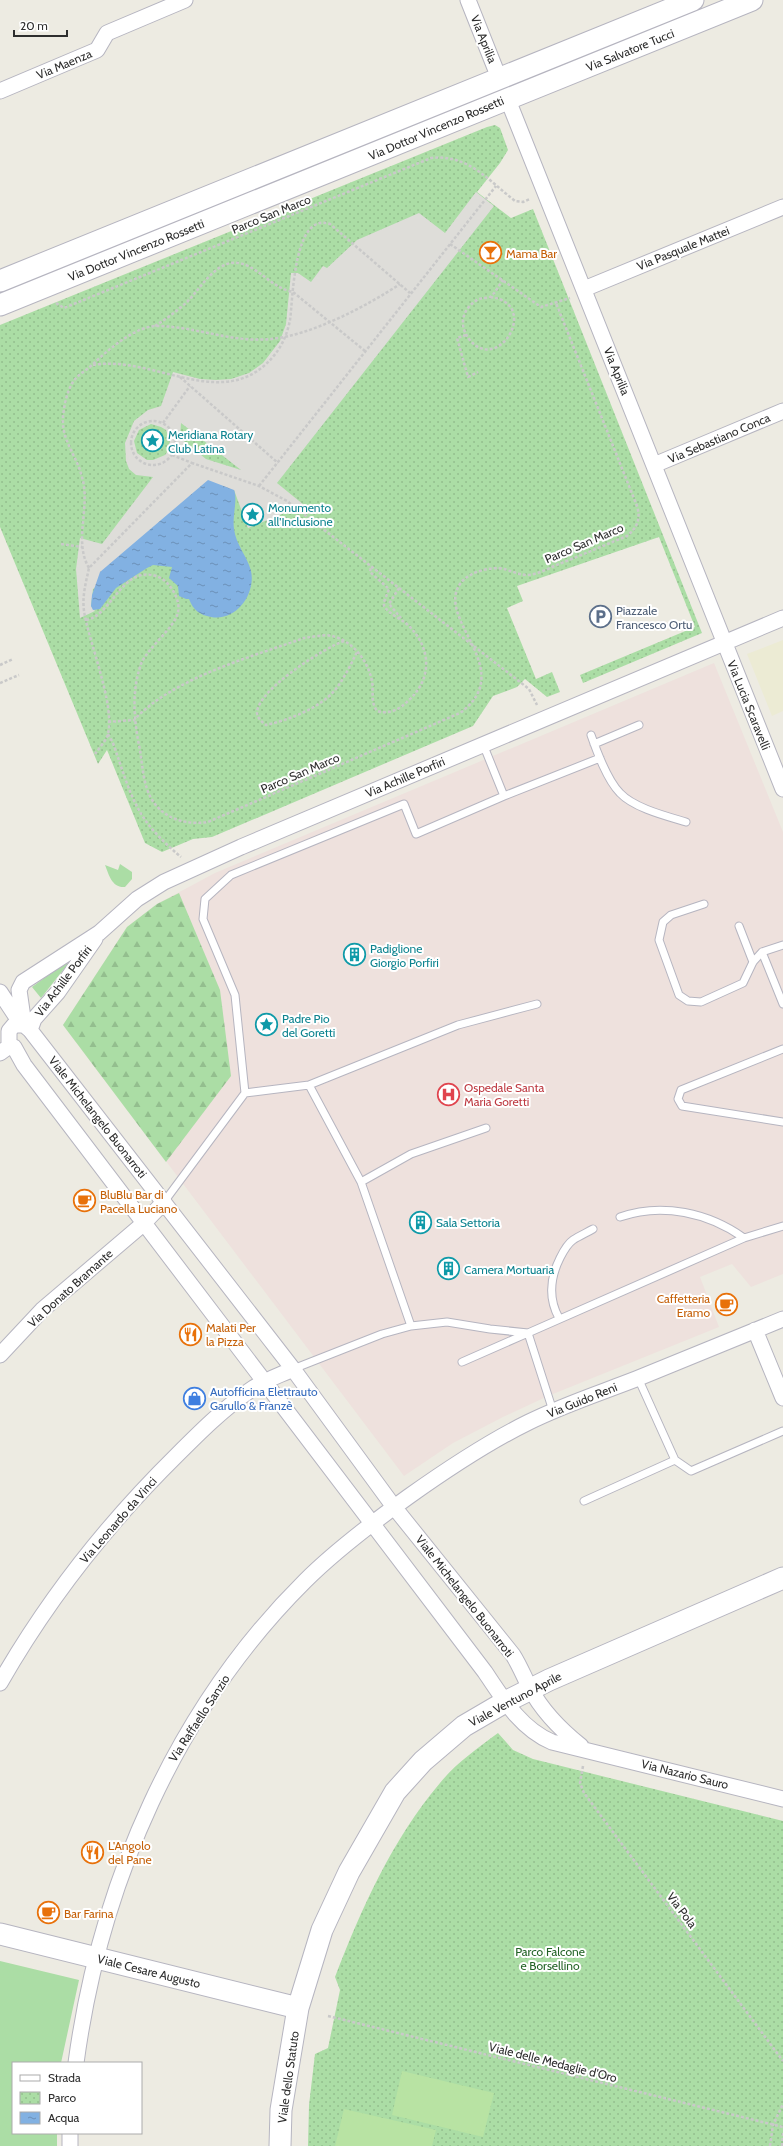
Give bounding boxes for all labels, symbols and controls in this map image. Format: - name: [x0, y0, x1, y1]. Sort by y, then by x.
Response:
- scale bar: [14, 12, 67, 38]
- street label: Via Aprilia: [468, 13, 500, 65]
- text: 20 m: [20, 18, 48, 33]
- street label: Via Salvatore Tucci: [584, 25, 676, 75]
- street label: Via Maenza: [34, 46, 94, 82]
- street label: Via Dottor Vincenzo Rossetti: [366, 93, 506, 163]
- street label: Parco San Marco: [229, 191, 313, 237]
- street label: Via Dottor Vincenzo Rossetti: [66, 216, 206, 284]
- street label: Via Pasquale Mattei: [634, 223, 732, 273]
- bar icon: Mama Bar: [478, 240, 504, 266]
- place label: Mama Bar: [506, 246, 557, 261]
- street label: Via Aprilia: [601, 345, 633, 397]
- street label: Via Sebastiano Conca: [666, 410, 773, 466]
- place label: Meridiana Rotary Club Latina: [168, 427, 253, 456]
- place icon: Meridiana Rotary Club Latina: [139, 428, 165, 454]
- place label: Monumento all'Inclusione: [268, 500, 333, 529]
- place icon: Monumento all'Inclusione: [239, 501, 265, 527]
- street label: Parco San Marco: [542, 520, 626, 566]
- place label: Piazzale Francesco Ortu: [616, 603, 692, 632]
- parking icon: Piazzale Francesco Ortu: [588, 604, 614, 630]
- street label: Via Lucia Scaravelli: [724, 658, 774, 752]
- street label: Parco San Marco: [258, 750, 342, 796]
- street label: Via Achille Porfiri: [363, 753, 447, 801]
- place label: Padiglione Giorgio Porfiri: [370, 941, 439, 970]
- building icon: Padiglione Giorgio Porfiri: [342, 942, 368, 968]
- street label: Via Achille Porfiri: [31, 943, 95, 1019]
- place label: Padre Pio del Goretti: [282, 1011, 335, 1040]
- place icon: Padre Pio del Goretti: [253, 1012, 279, 1038]
- street label: Viale Michelangelo Buonarroti: [46, 1053, 150, 1181]
- place label: Ospedale Santa Maria Goretti: [464, 1080, 544, 1109]
- hospital icon: Ospedale Santa Maria Goretti: [436, 1081, 462, 1107]
- place label: BluBlu Bar di Pacella Luciano: [100, 1187, 178, 1216]
- cafe icon: BluBlu Bar di Pacella Luciano: [71, 1188, 97, 1214]
- building icon: Sala Settoria: [408, 1209, 434, 1235]
- place label: Sala Settoria: [436, 1215, 500, 1230]
- street label: Via Donato Bramante: [24, 1246, 116, 1330]
- building icon: Camera Mortuaria: [435, 1256, 461, 1282]
- place label: Camera Mortuaria: [464, 1262, 554, 1277]
- place label: Caffetteria Eramo: [657, 1291, 710, 1320]
- cafe icon: Caffetteria Eramo: [713, 1292, 739, 1318]
- place label: Malati Per la Pizza: [206, 1320, 256, 1349]
- restaurant icon: Malati Per la Pizza: [178, 1321, 204, 1347]
- street label: Via Guido Reni: [545, 1379, 619, 1421]
- place label: Autofficina Elettrauto Garullo & Franzè: [210, 1384, 318, 1413]
- shop icon: Autofficina Elettrauto Garullo & Franzè: [181, 1385, 207, 1411]
- street label: Via Leonardo da Vinci: [76, 1474, 160, 1566]
- street label: Viale Michelangelo Buonarroti: [413, 1532, 517, 1660]
- street label: Viale Ventuno Aprile: [466, 1668, 564, 1730]
- street label: Via Raffaello Sanzio: [165, 1671, 233, 1764]
- street label: Via Nazario Sauro: [640, 1756, 731, 1792]
- place label: L'Angolo del Pane: [108, 1838, 152, 1867]
- restaurant icon: L'Angolo del Pane: [79, 1839, 105, 1865]
- street label: Via Pola: [664, 1889, 700, 1931]
- cafe icon: Bar Farina: [35, 1900, 61, 1926]
- place label: Bar Farina: [64, 1906, 114, 1921]
- park label: Parco Falcone e Borsellino: [515, 1944, 585, 1973]
- street label: Viale Cesare Augusto: [96, 1951, 202, 1991]
- street label: Viale dello Statuto: [274, 2030, 302, 2124]
- street label: Viale delle Medaglie d'Oro: [487, 2039, 619, 2085]
- legend: [12, 2062, 142, 2134]
- text: Strada: [48, 2070, 81, 2085]
- text: Parco: [48, 2090, 76, 2105]
- text: Acqua: [48, 2110, 80, 2125]

